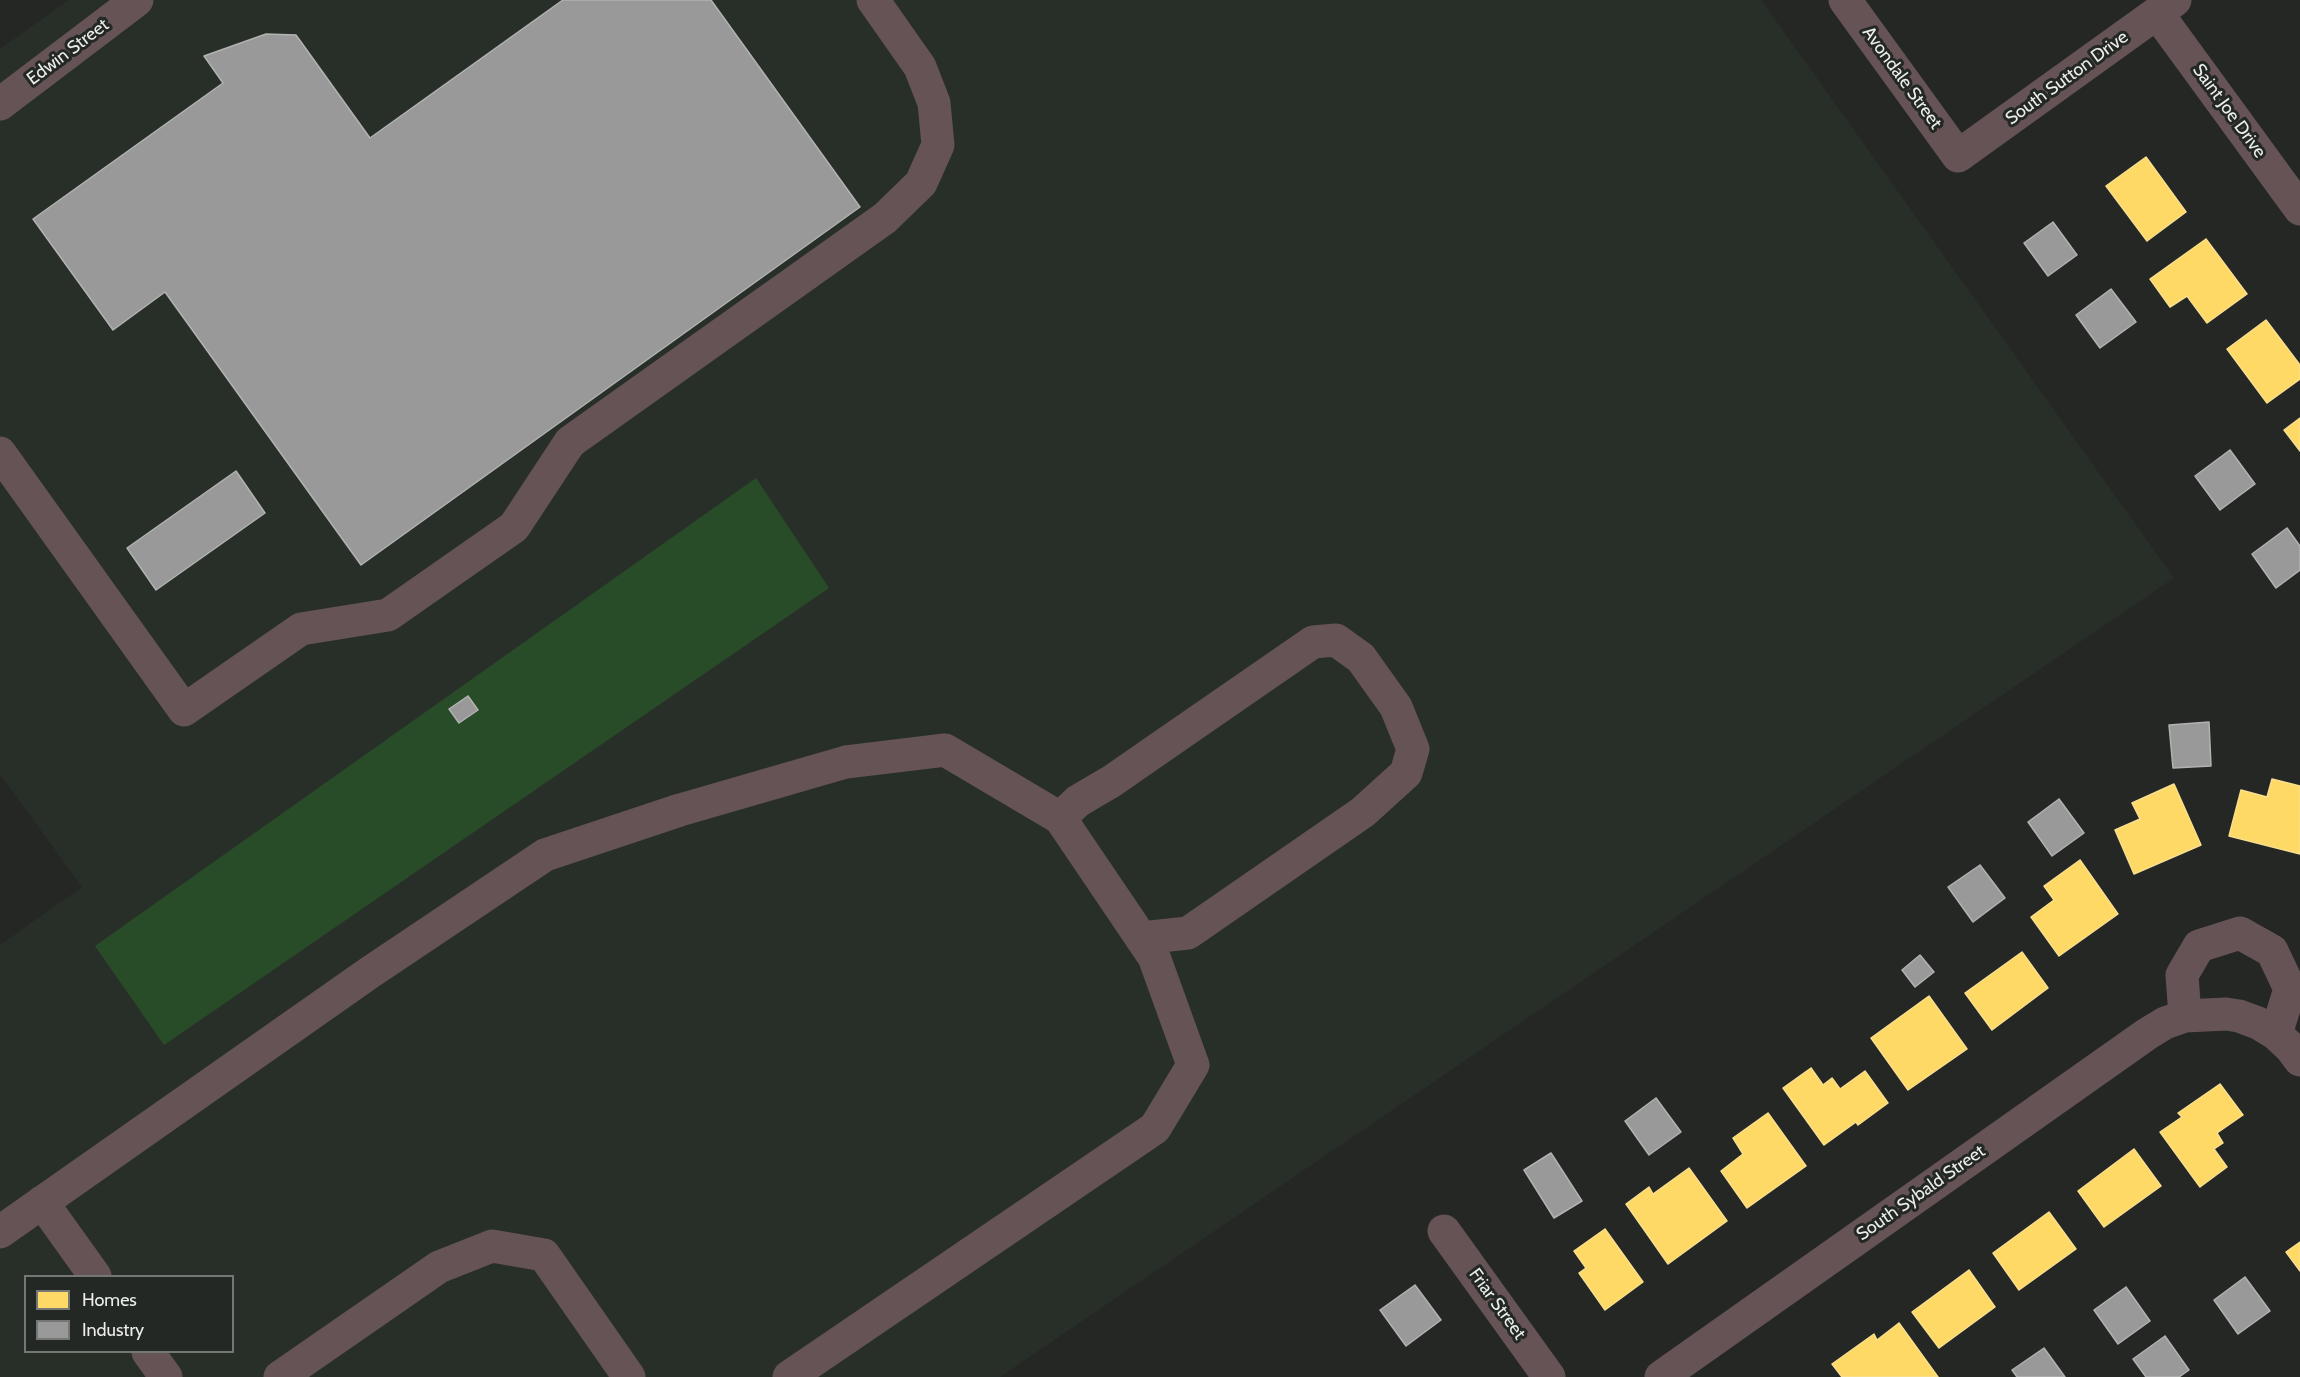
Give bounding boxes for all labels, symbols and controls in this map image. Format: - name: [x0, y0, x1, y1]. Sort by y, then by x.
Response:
- street label: Edwin Street: [23, 14, 113, 90]
- street label: Avondale Street: [1858, 23, 1946, 133]
- street label: South Sutton Drive: [2002, 26, 2132, 130]
- street label: Saint Joe Drive: [2188, 60, 2270, 162]
- street label: South Sybald Street: [1853, 1141, 1989, 1245]
- street label: Friar Street: [1464, 1264, 1530, 1344]
- legend: [24, 1275, 234, 1353]
- text: Homes: [82, 1289, 137, 1311]
- text: Industry: [82, 1319, 144, 1341]

